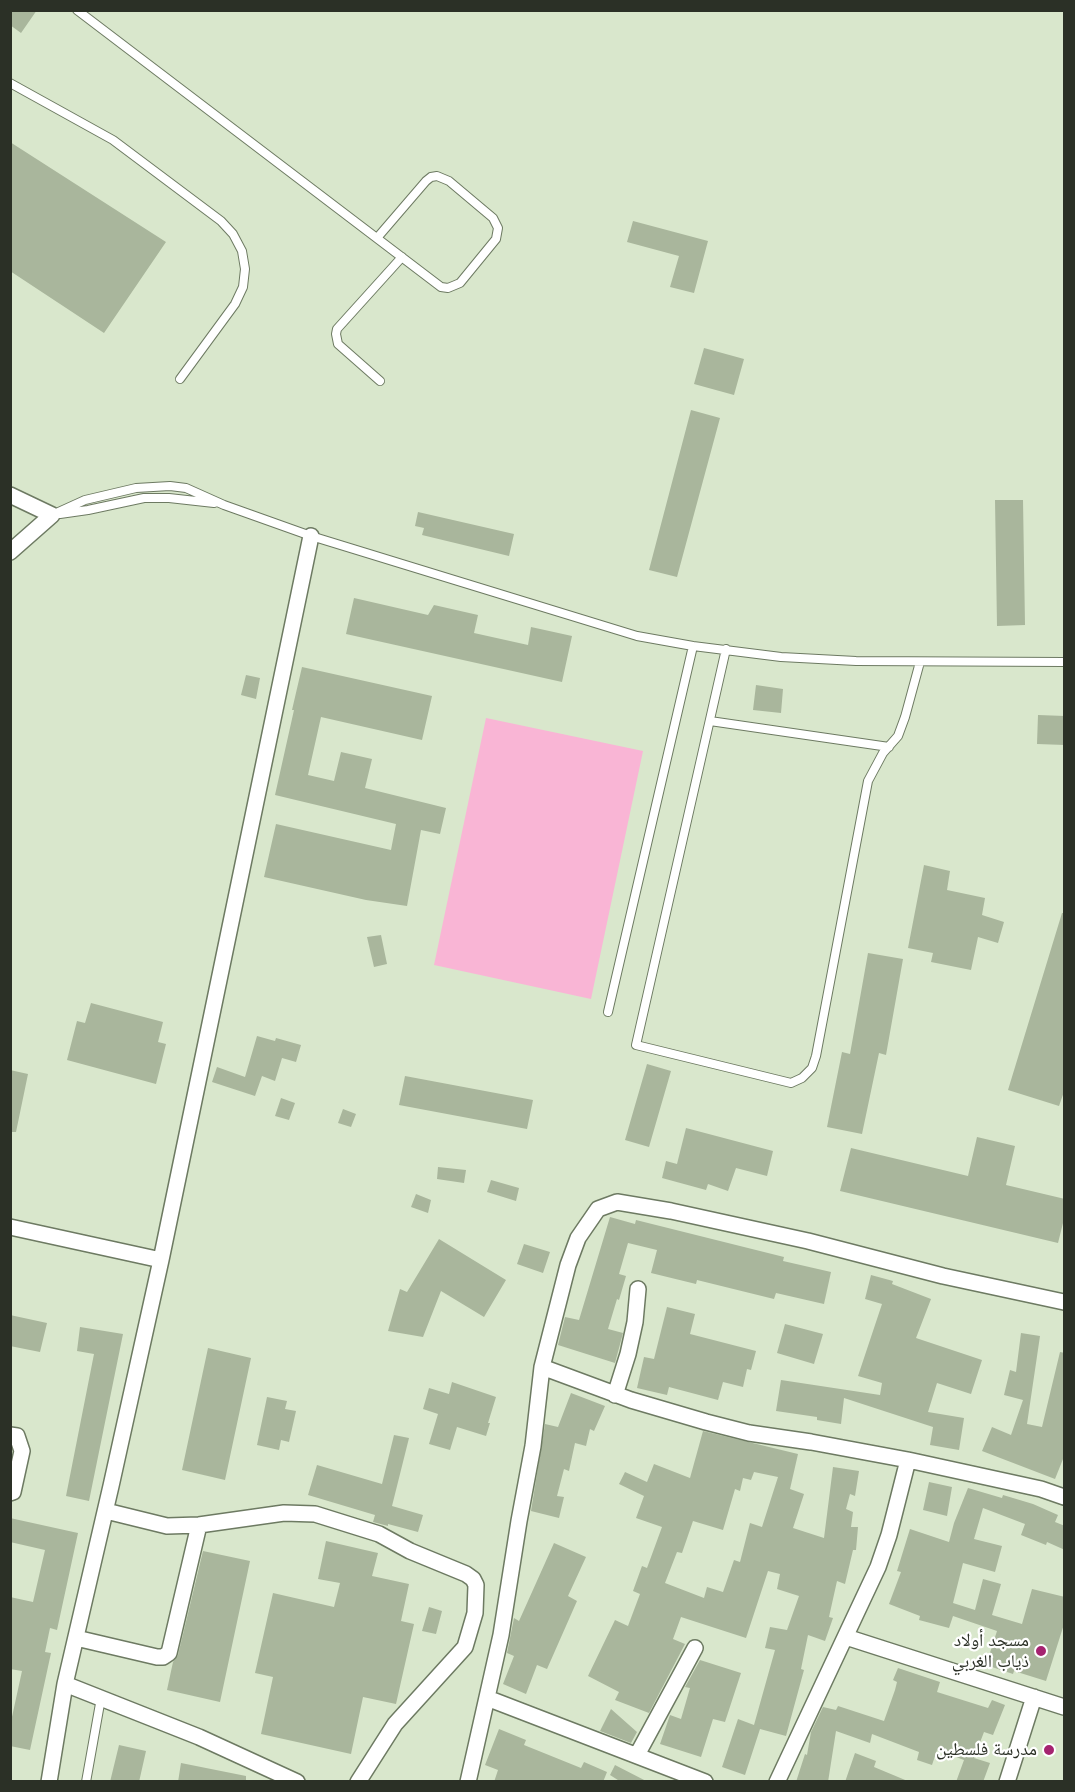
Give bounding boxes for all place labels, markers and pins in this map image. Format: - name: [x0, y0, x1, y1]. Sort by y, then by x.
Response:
- place label: مسجد أولاد ذياب الغربي: [952, 1630, 1029, 1672]
- marker: مسجد أولاد ذياب الغربي: [1034, 1644, 1048, 1658]
- place label: مدرسة فلسطين: [936, 1739, 1037, 1761]
- marker: مدرسة فلسطين: [1042, 1743, 1056, 1757]

